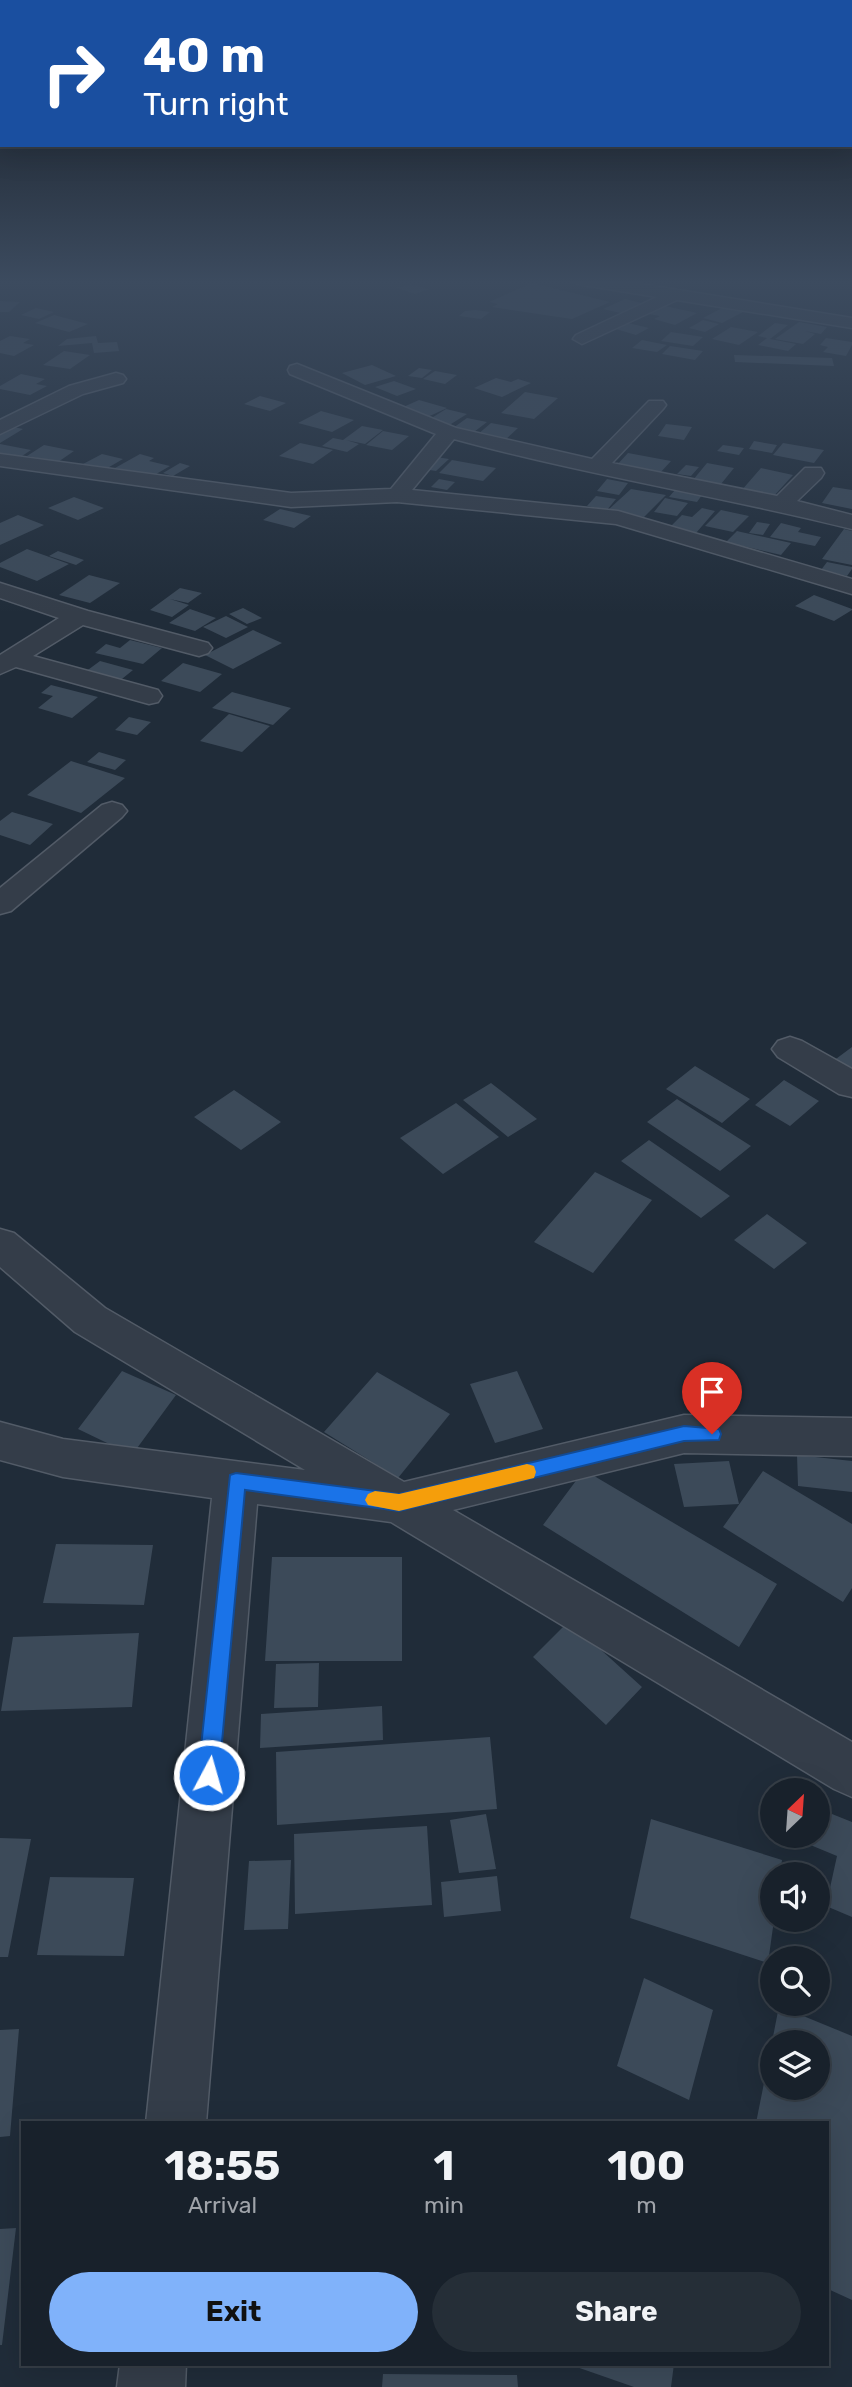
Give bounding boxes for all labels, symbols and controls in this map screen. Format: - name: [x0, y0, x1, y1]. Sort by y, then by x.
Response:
- text: 40 m: [143, 26, 265, 84]
- icon: right: [28, 28, 119, 119]
- text: Turn right: [143, 85, 288, 123]
- pin: [682, 1362, 742, 1434]
- icon: arrive: [693, 1373, 731, 1411]
- position arrow: [172, 1738, 246, 1812]
- north arrow: [760, 1778, 830, 1848]
- map controls: [760, 1778, 830, 2100]
- button: sound: [760, 1862, 830, 1932]
- button: search: [760, 1946, 830, 2016]
- button: layers: [760, 2030, 830, 2100]
- text: 18:55: [165, 2141, 280, 2191]
- text: 1: [433, 2141, 454, 2191]
- text: 100: [607, 2141, 685, 2191]
- text: Arrival: [188, 2191, 257, 2219]
- text: min: [424, 2191, 464, 2219]
- text: m: [636, 2191, 657, 2219]
- button: Exit: [49, 2272, 418, 2352]
- button: Share: [432, 2272, 801, 2352]

